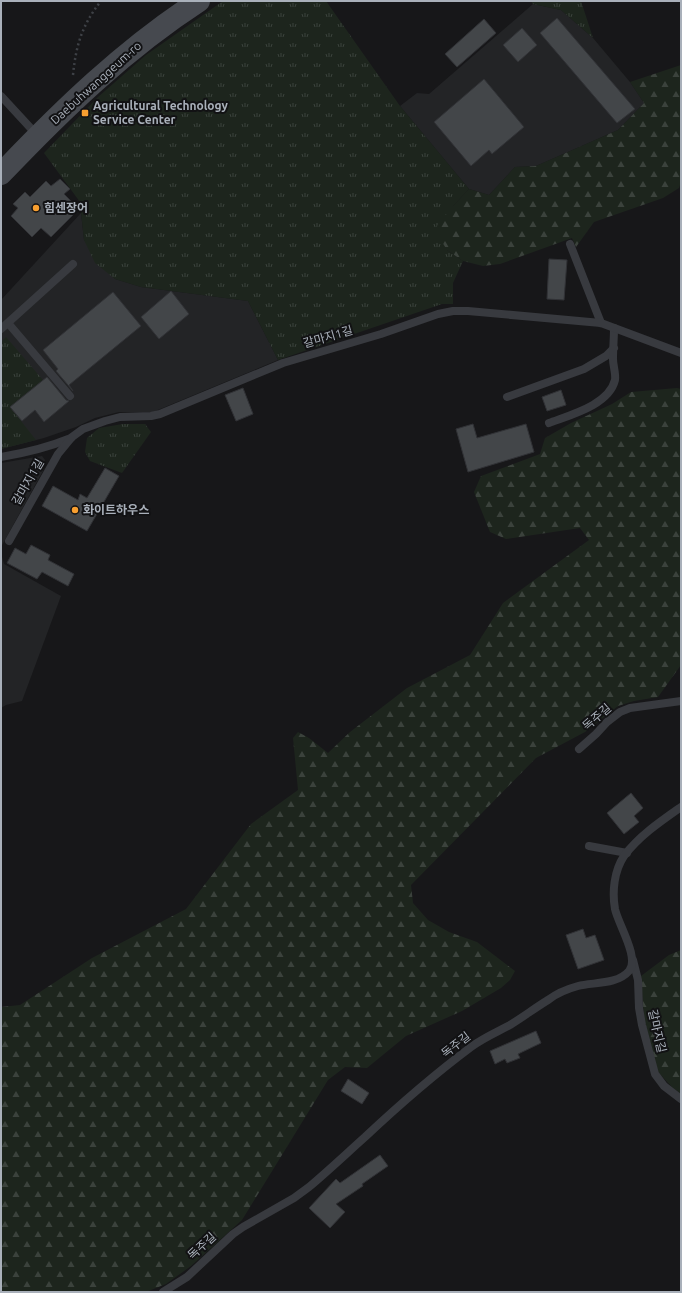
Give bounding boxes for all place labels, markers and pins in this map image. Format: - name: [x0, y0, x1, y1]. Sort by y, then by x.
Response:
- place label: Agricultural Technology Service Center: [93, 99, 228, 126]
- marker: Agricultural Technology Service Center: [80, 108, 90, 118]
- place label: 힘센장어: [44, 201, 88, 214]
- marker: 힘센장어: [31, 203, 41, 213]
- place label: 화이트하우스: [83, 503, 149, 516]
- marker: 화이트하우스: [70, 505, 80, 515]

